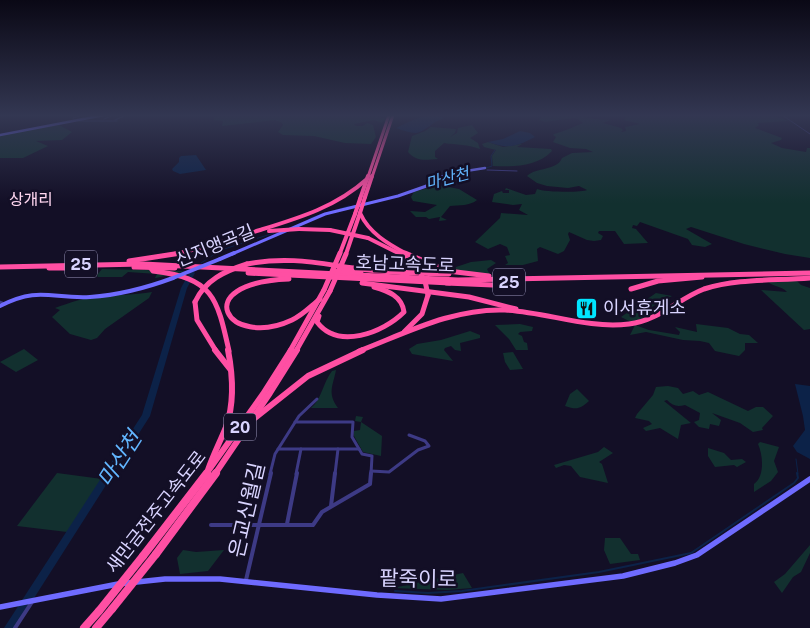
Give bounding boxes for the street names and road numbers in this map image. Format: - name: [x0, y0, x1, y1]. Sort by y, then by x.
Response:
- street label: 신지앵곡길: [172, 220, 257, 271]
- road number: 25: [65, 250, 97, 278]
- street label: 호남고속도로: [355, 251, 455, 276]
- road number: 25: [493, 268, 525, 296]
- road number: 20: [224, 414, 256, 441]
- street label: 새만금전주고속도로: [101, 447, 210, 577]
- street label: 은교신월길: [223, 460, 270, 560]
- street label: 팥죽이로: [379, 565, 457, 592]

